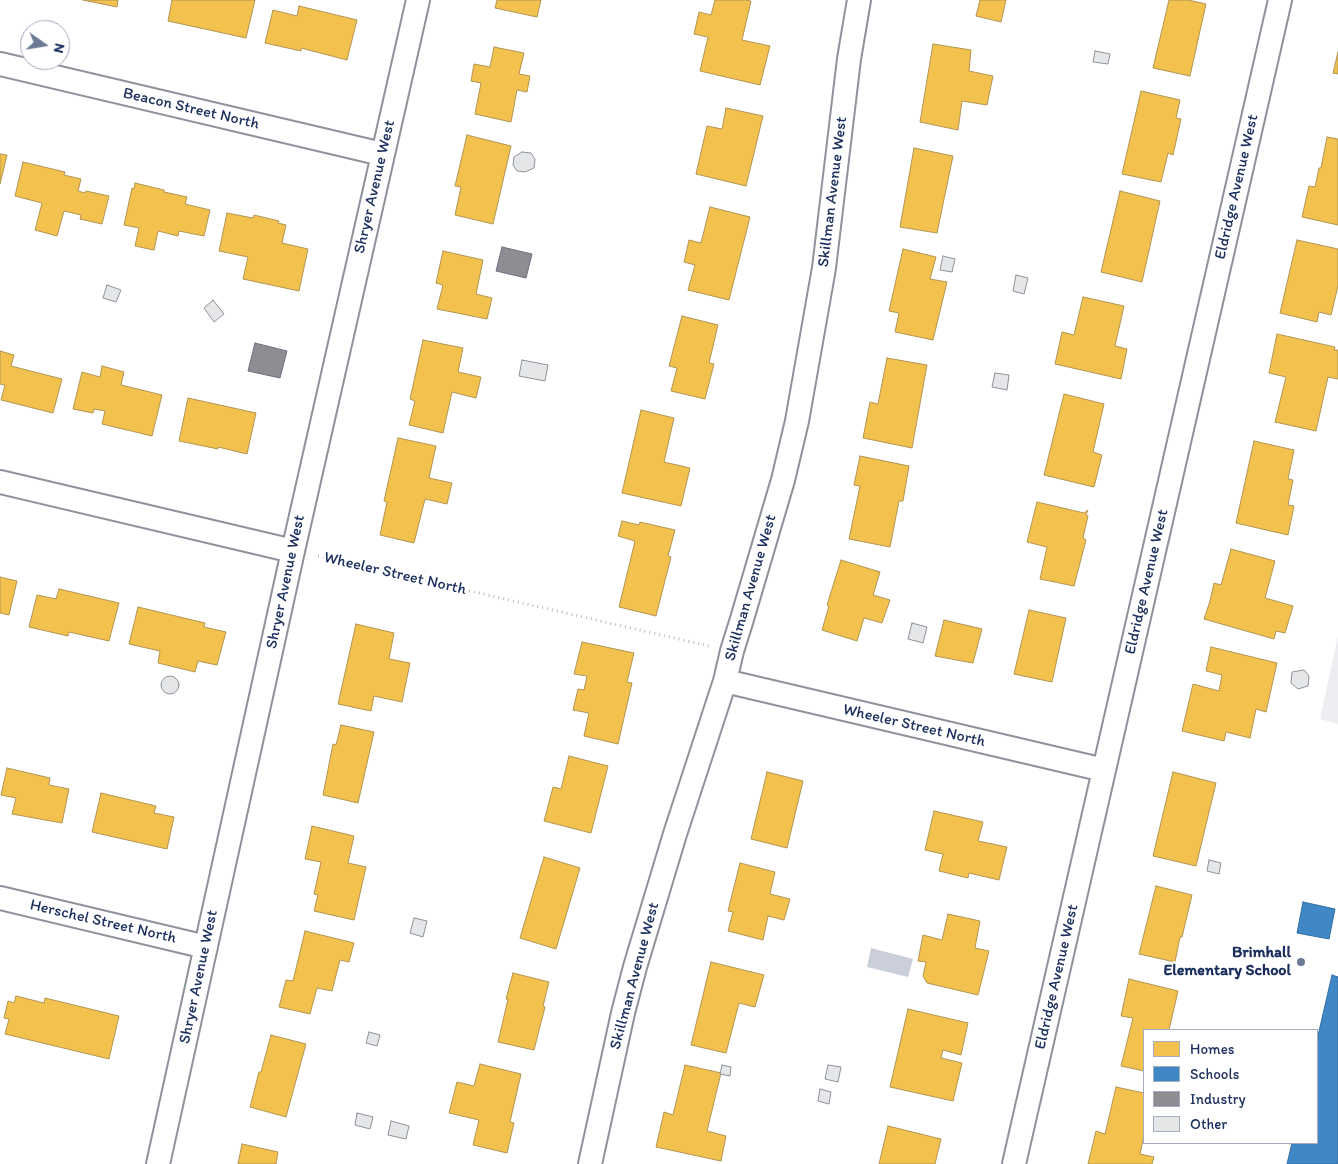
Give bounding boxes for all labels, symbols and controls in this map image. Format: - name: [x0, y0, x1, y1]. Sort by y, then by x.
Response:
- north arrow: [20, 20, 70, 70]
- text: N: [50, 42, 68, 55]
- street label: Beacon Street North: [121, 84, 261, 134]
- street label: Eldridge Avenue West: [1211, 113, 1263, 261]
- street label: Skillman Avenue West: [814, 116, 852, 268]
- street label: Shryer Avenue West: [350, 118, 400, 256]
- street label: Eldridge Avenue West: [1121, 508, 1173, 656]
- street label: Shryer Avenue West: [262, 513, 310, 651]
- street label: Skillman Avenue West: [721, 513, 781, 663]
- street label: Wheeler Street North: [322, 548, 468, 600]
- street label: Wheeler Street North: [841, 700, 987, 752]
- street label: Herschel Street North: [28, 896, 178, 948]
- street label: Skillman Avenue West: [606, 900, 664, 1052]
- street label: Eldridge Avenue West: [1031, 903, 1083, 1051]
- street label: Shryer Avenue West: [175, 908, 223, 1046]
- place label: Brimhall Elementary School: [1163, 943, 1291, 981]
- marker: Brimhall Elementary School: [1295, 956, 1307, 968]
- legend: [1143, 1029, 1318, 1144]
- text: Homes: [1190, 1040, 1234, 1058]
- text: Schools: [1190, 1065, 1239, 1083]
- text: Industry: [1190, 1090, 1246, 1108]
- text: Other: [1190, 1115, 1227, 1133]

